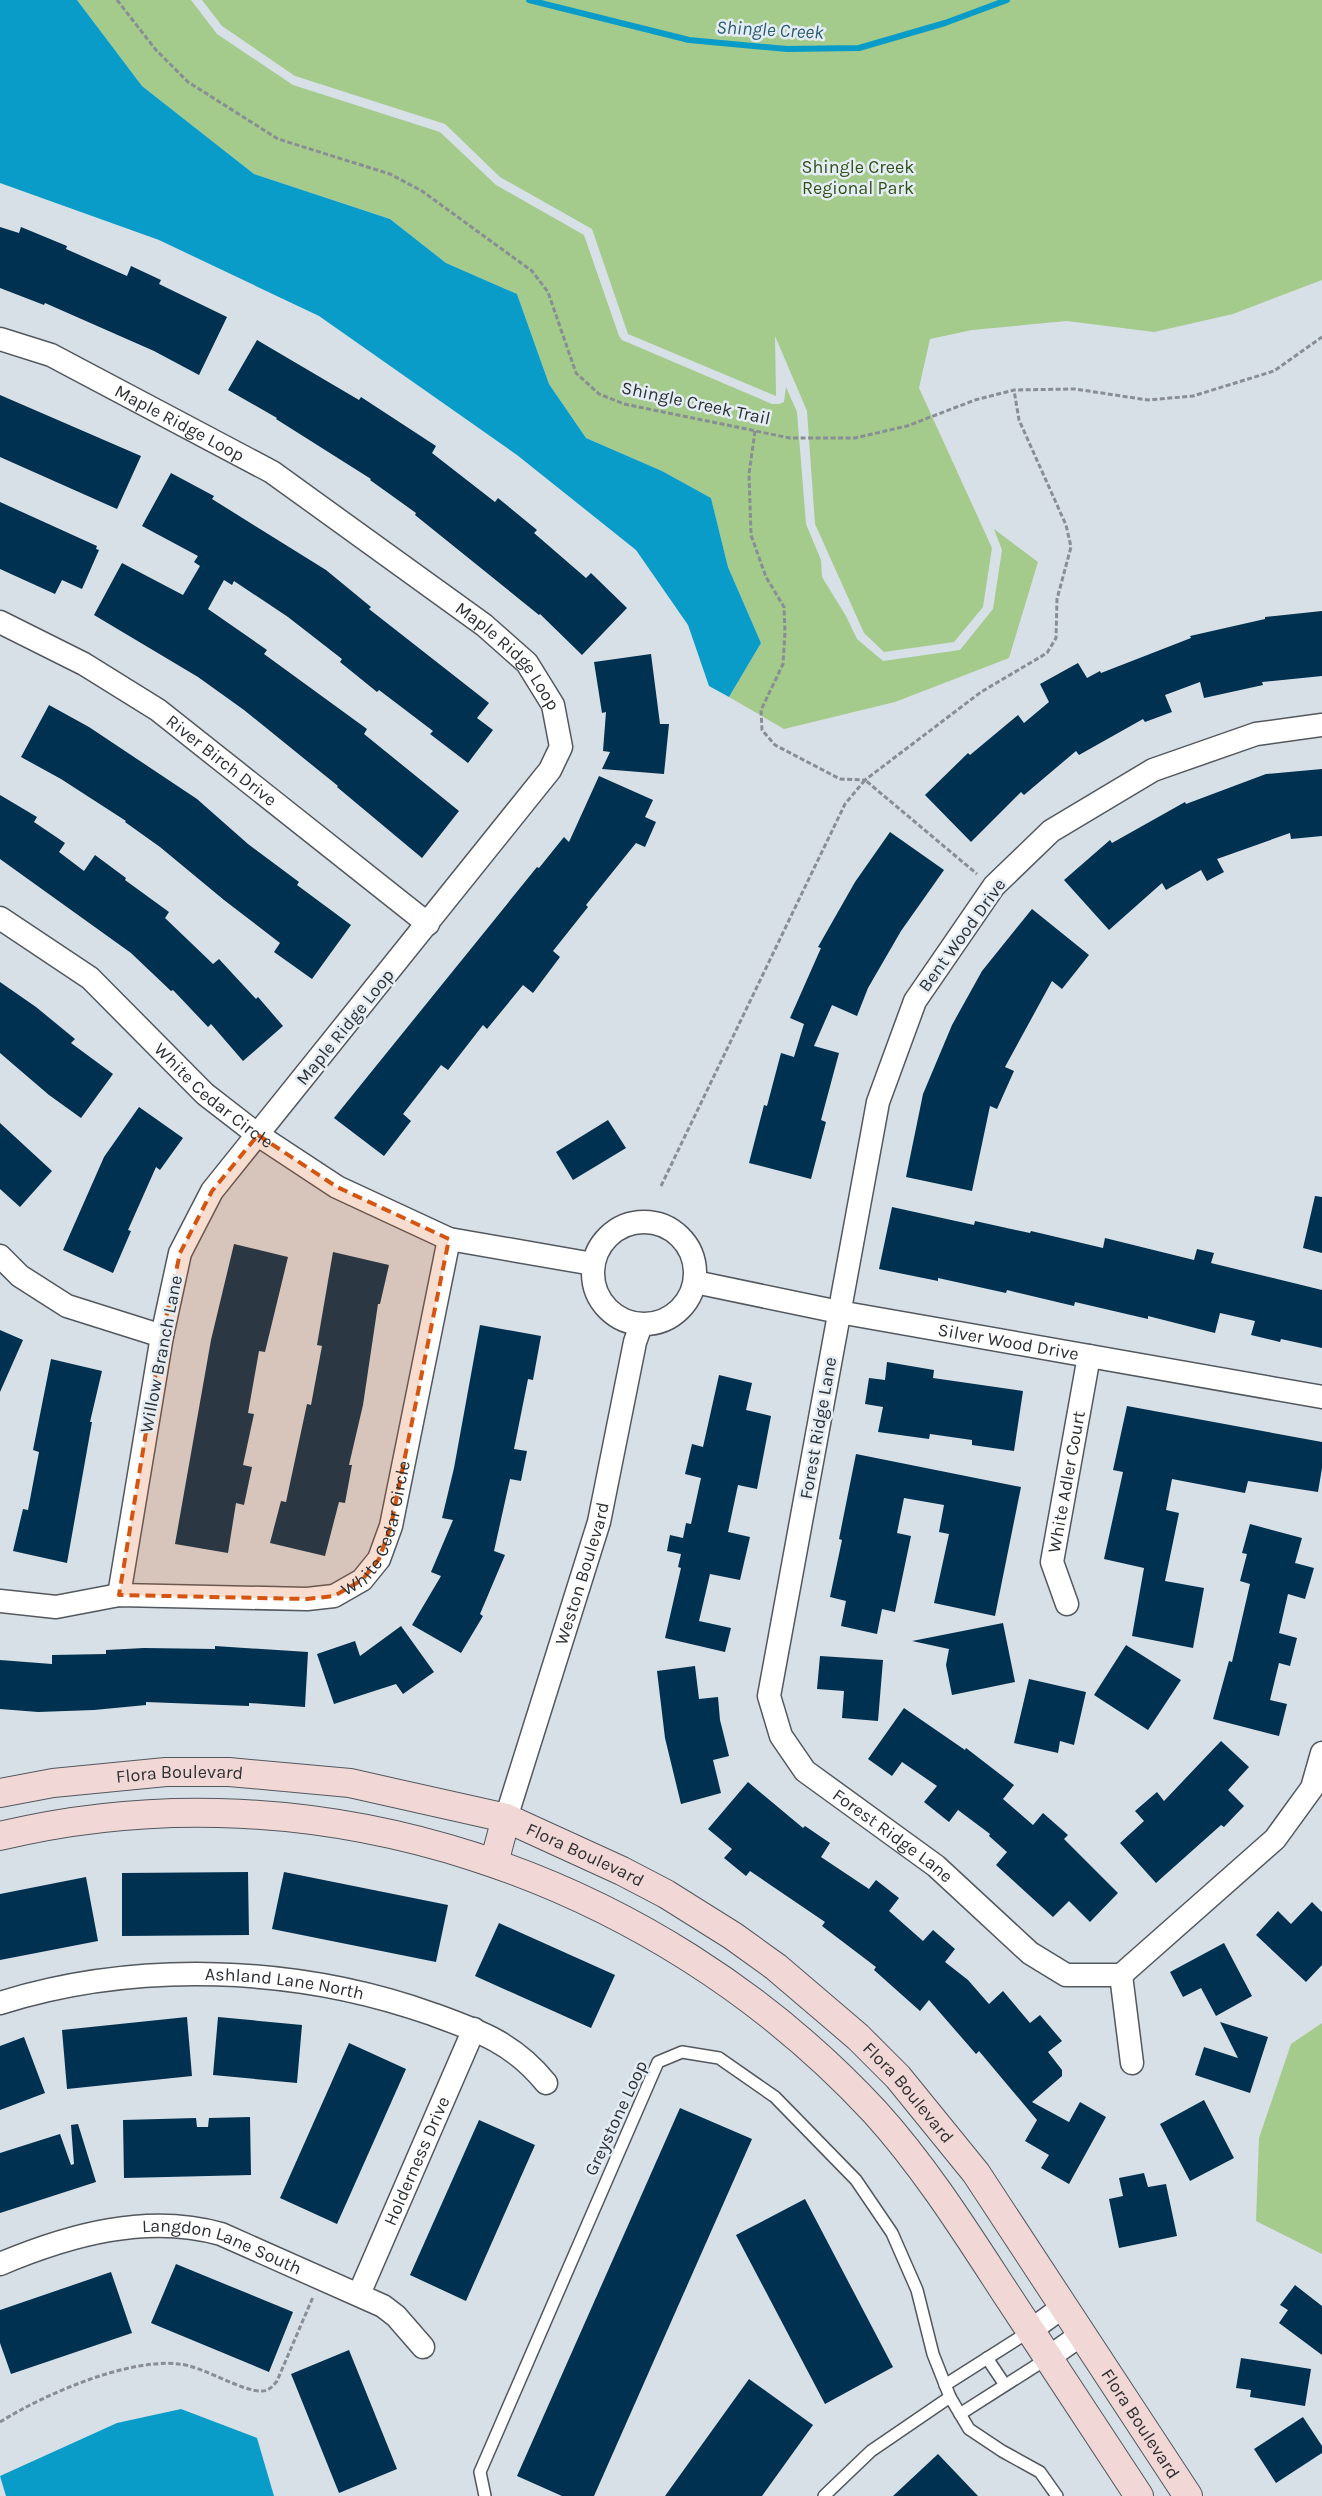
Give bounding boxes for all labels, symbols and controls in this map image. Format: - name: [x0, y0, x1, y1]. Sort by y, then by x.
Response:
- water label: Shingle Creek: [716, 16, 825, 44]
- park label: Shingle Creek Regional Park: [802, 156, 914, 199]
- street label: Shingle Creek Trail: [620, 376, 772, 430]
- street label: Maple Ridge Loop: [111, 380, 248, 466]
- street label: Maple Ridge Loop: [451, 597, 565, 714]
- street label: River Birch Drive: [162, 710, 281, 811]
- street label: Bent Wood Drive: [914, 874, 1010, 996]
- street label: Maple Ridge Loop: [291, 964, 399, 1090]
- street label: White Cedar Circle: [149, 1038, 277, 1153]
- street label: Willow Branch Lane: [135, 1273, 187, 1435]
- street label: Silver Wood Drive: [936, 1319, 1080, 1365]
- street label: Forest Ridge Lane: [795, 1355, 841, 1501]
- street label: White Adler Court: [1043, 1409, 1090, 1555]
- street label: White Cedar Circle: [337, 1459, 415, 1601]
- street label: Weston Boulevard: [550, 1500, 614, 1648]
- street label: Flora Boulevard: [115, 1761, 244, 1788]
- street label: Forest Ridge Lane: [828, 1784, 958, 1887]
- street label: Flora Boulevard: [523, 1818, 648, 1892]
- street label: Ashland Lane North: [205, 1963, 366, 2005]
- street label: Flora Boulevard: [858, 2037, 958, 2148]
- street label: Greystone Loop: [580, 2057, 652, 2179]
- street label: Holderness Drive: [379, 2093, 454, 2229]
- street label: Langdon Lane South: [141, 2215, 305, 2279]
- street label: Flora Boulevard: [1096, 2364, 1185, 2483]

